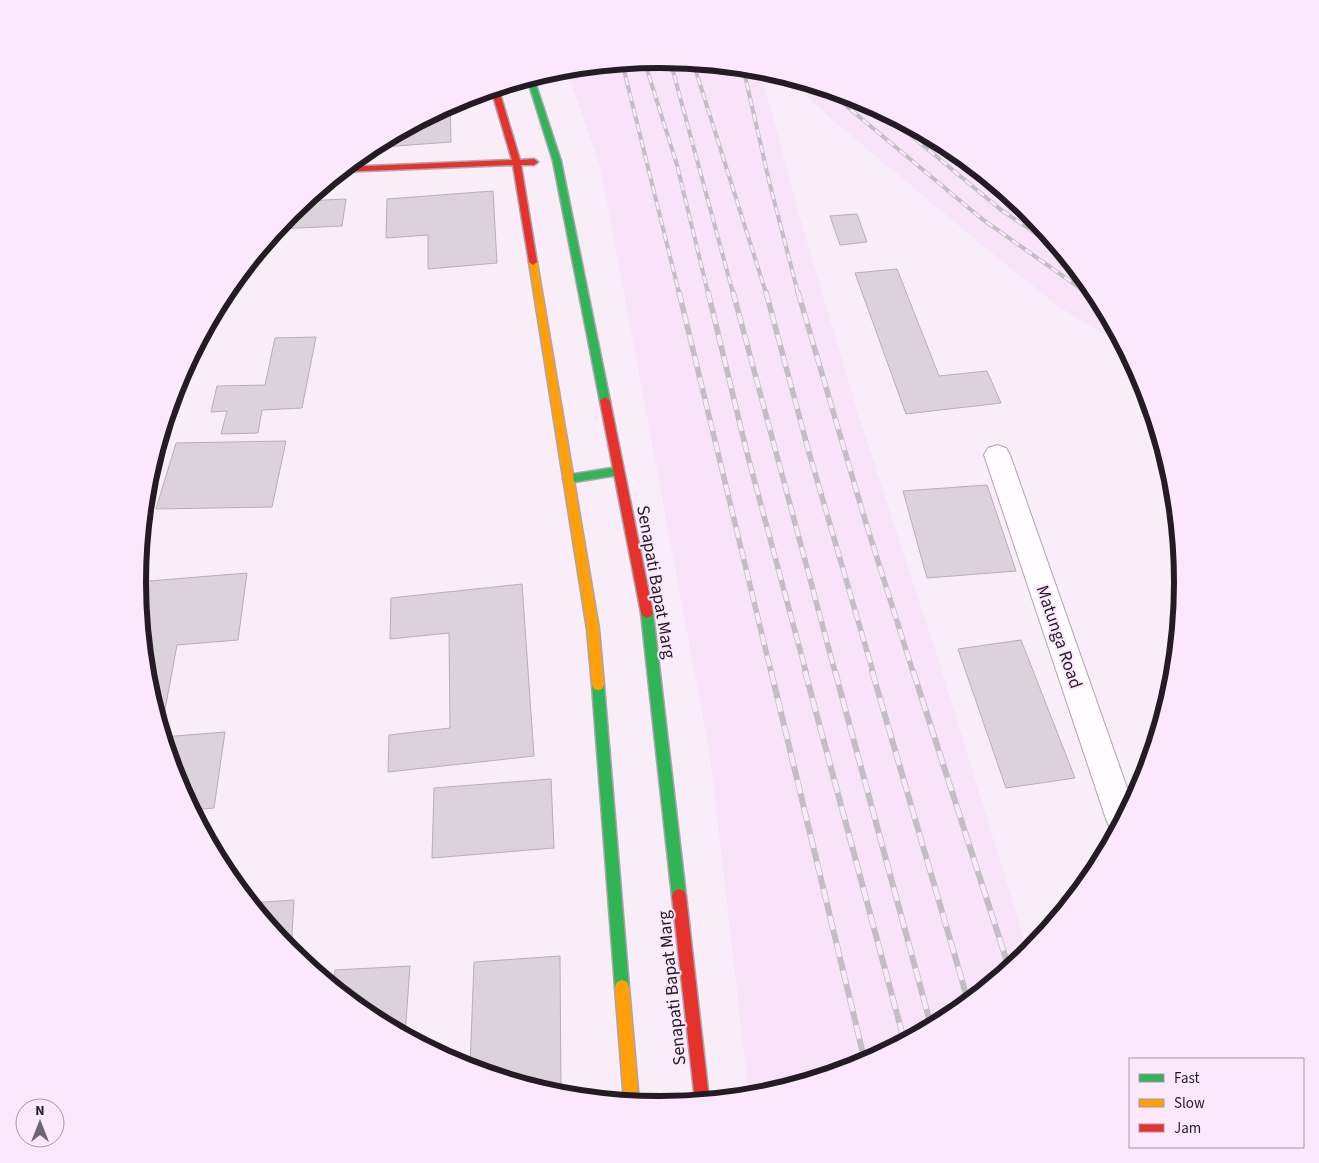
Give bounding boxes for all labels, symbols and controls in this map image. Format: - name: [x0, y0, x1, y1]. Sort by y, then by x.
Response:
- street label: Senapati Bapat Marg: [630, 503, 682, 661]
- street label: Matunga Road: [1030, 582, 1088, 692]
- street label: Senapati Bapat Marg: [651, 909, 693, 1067]
- legend: [1129, 1058, 1304, 1148]
- text: Fast: [1174, 1068, 1200, 1089]
- text: Slow: [1174, 1093, 1205, 1114]
- north arrow: [15, 1098, 65, 1148]
- text: N: [35, 1101, 45, 1121]
- text: Jam: [1174, 1118, 1201, 1139]

